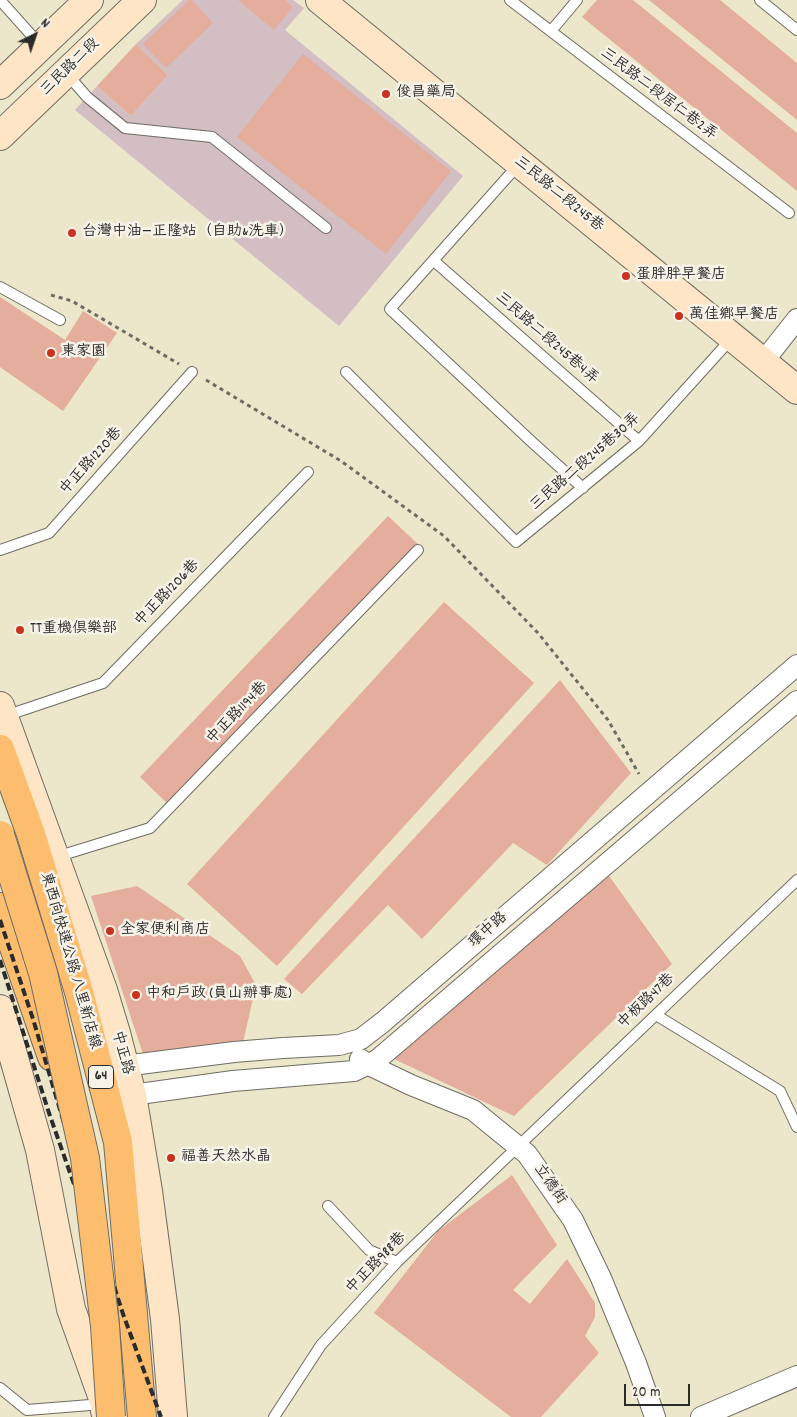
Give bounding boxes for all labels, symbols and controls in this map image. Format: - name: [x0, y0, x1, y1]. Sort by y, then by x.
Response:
- north arrow: [10, 10, 60, 60]
- text: N: [36, 14, 54, 33]
- street label: 三民路二段: [38, 35, 104, 101]
- street label: 三民路二段居仁巷2弄: [596, 45, 720, 145]
- place label: 俊昌藥局: [396, 85, 456, 103]
- marker: 俊昌藥局: [380, 88, 392, 100]
- street label: 三民路二段245巷: [510, 153, 606, 237]
- place label: 台灣中油—正隆站（自助&洗車）: [82, 224, 294, 242]
- marker: 台灣中油—正隆站（自助&洗車）: [66, 227, 78, 239]
- place label: 蛋胖胖早餐店: [636, 267, 726, 285]
- marker: 蛋胖胖早餐店: [620, 270, 632, 282]
- street label: 三民路二段245巷4弄: [491, 289, 601, 389]
- place label: 萬佳鄉早餐店: [689, 307, 779, 325]
- marker: 萬佳鄉早餐店: [673, 310, 685, 322]
- place label: 東家園: [61, 344, 106, 362]
- marker: 東家園: [45, 347, 57, 359]
- street label: 三民路二段245巷30弄: [527, 410, 645, 516]
- street label: 中正路1220巷: [57, 425, 127, 499]
- street label: 中正路1206巷: [132, 557, 204, 631]
- place label: TT重機俱樂部: [30, 621, 117, 639]
- marker: TT重機俱樂部: [14, 624, 26, 636]
- street label: 中正路1194巷: [204, 679, 272, 749]
- street label: 東西向快速公路 八里新店線: [35, 870, 103, 1052]
- street label: 環中路: [466, 909, 512, 953]
- place label: 全家便利商店: [120, 922, 210, 940]
- marker: 全家便利商店: [104, 925, 116, 937]
- street label: 中板路47巷: [615, 971, 679, 1033]
- place label: 中和戶政 (員山辦事處): [146, 986, 292, 1004]
- marker: 中和戶政 (員山辦事處): [130, 989, 142, 1001]
- street label: 中正路: [106, 1029, 136, 1077]
- road number: 64: [88, 1066, 114, 1088]
- place label: 福善天然水晶: [181, 1149, 271, 1167]
- marker: 福善天然水晶: [165, 1152, 177, 1164]
- street label: 立德街: [529, 1161, 569, 1209]
- street label: 中正路988巷: [343, 1229, 411, 1299]
- scale bar: [627, 1374, 693, 1406]
- text: 20 m: [632, 1382, 660, 1404]

